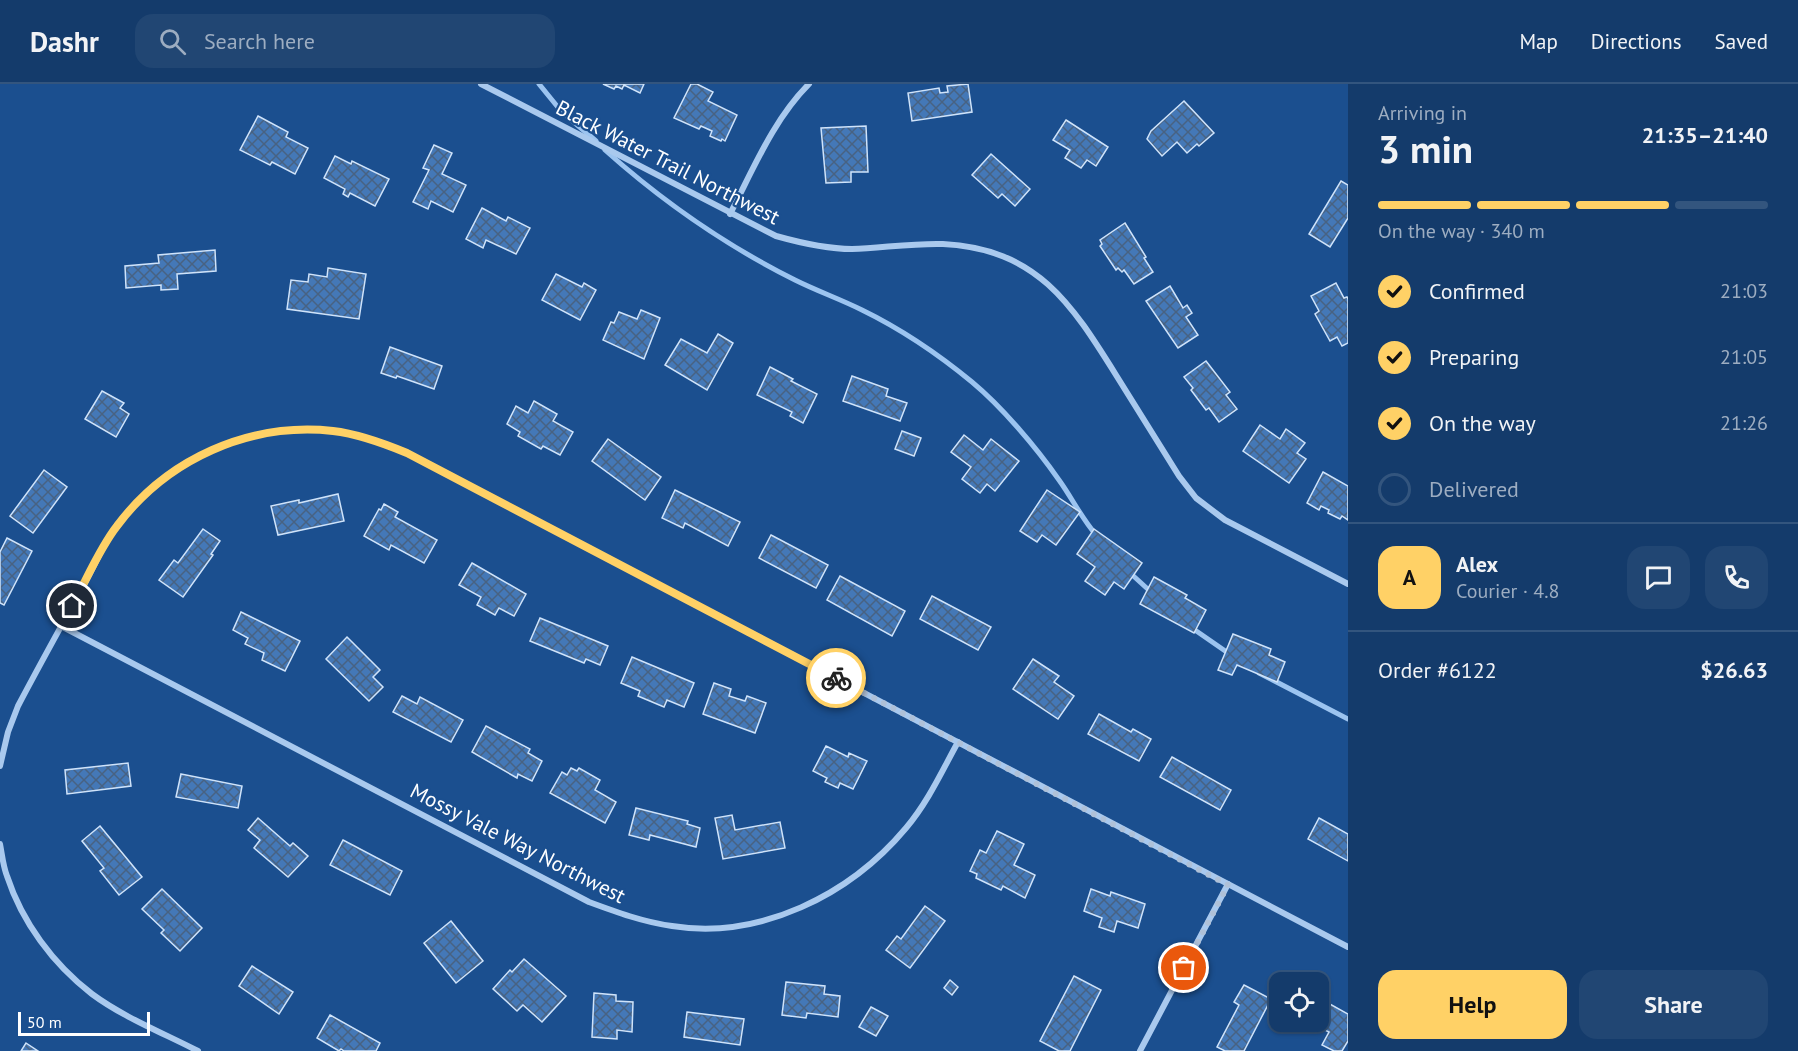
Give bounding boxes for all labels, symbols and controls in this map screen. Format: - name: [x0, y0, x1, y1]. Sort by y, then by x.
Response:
- search box: [135, 14, 555, 68]
- text: Dashr: [30, 23, 99, 60]
- icon: search: [156, 25, 189, 58]
- text: Search here: [204, 27, 315, 55]
- text: Map: [1519, 28, 1558, 55]
- text: Directions: [1591, 28, 1682, 55]
- text: Saved: [1715, 28, 1768, 55]
- street label: Black Water Trail Northwest: [552, 94, 784, 230]
- text: Arriving in: [1378, 100, 1467, 126]
- text: 21:35–21:40: [1642, 121, 1768, 149]
- text: 3 min: [1378, 123, 1473, 174]
- text: On the way · 340 m: [1378, 218, 1545, 244]
- icon: check: [1378, 275, 1411, 308]
- text: Confirmed: [1429, 277, 1525, 305]
- text: 21:03: [1720, 278, 1768, 304]
- icon: check: [1378, 341, 1411, 374]
- text: Preparing: [1429, 343, 1519, 371]
- text: 21:05: [1720, 344, 1768, 370]
- icon: check: [1378, 407, 1411, 440]
- text: On the way: [1429, 409, 1536, 437]
- text: 21:26: [1720, 410, 1768, 436]
- text: Delivered: [1429, 475, 1519, 503]
- button: chat: [1627, 546, 1690, 609]
- button: phone: [1705, 546, 1768, 609]
- text: Alex: [1456, 550, 1498, 578]
- text: A: [1403, 563, 1416, 591]
- text: Courier · 4.8: [1456, 578, 1559, 604]
- pin: [46, 580, 97, 631]
- icon: home: [55, 589, 88, 622]
- courier: [806, 648, 866, 708]
- text: Order #6122: [1378, 656, 1497, 684]
- text: $26.63: [1700, 656, 1768, 684]
- icon: bike: [820, 662, 853, 695]
- street label: Mossy Vale Way Northwest: [406, 777, 630, 909]
- pin: [1158, 942, 1209, 993]
- icon: bag: [1167, 951, 1200, 984]
- button: Help: [1378, 970, 1567, 1039]
- button: Share: [1579, 970, 1768, 1039]
- map controls: [1269, 972, 1329, 1032]
- button: locate: [1269, 972, 1329, 1032]
- scale bar: [18, 1009, 150, 1036]
- text: 50 m: [27, 1012, 62, 1032]

